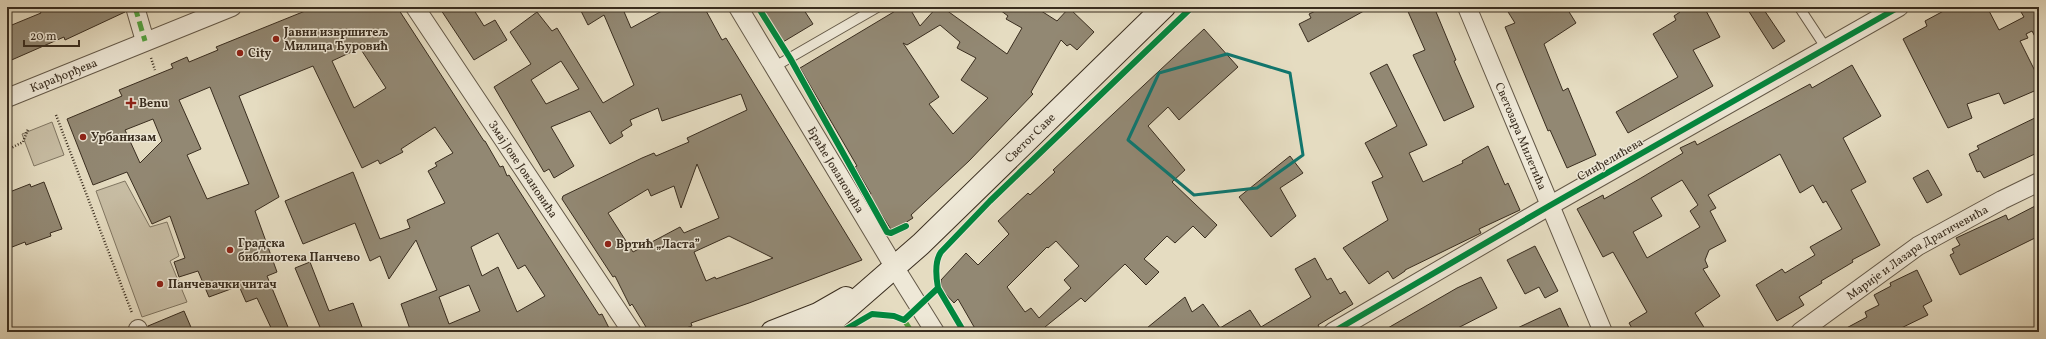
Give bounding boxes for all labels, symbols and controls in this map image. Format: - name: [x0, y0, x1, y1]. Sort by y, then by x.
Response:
- scale bar: [24, 22, 79, 48]
- place label: Јавни извршитељ Милица Ђуровић: [283, 25, 388, 55]
- text: 20 m: [30, 29, 57, 45]
- marker: Јавни извршитељ Милица Ђуровић: [271, 34, 281, 44]
- place label: City: [248, 46, 271, 62]
- marker: City: [235, 48, 245, 58]
- street label: Карађорђева: [28, 55, 100, 97]
- street label: Светозара Милетића: [1490, 80, 1550, 193]
- place label: Benu: [139, 96, 169, 112]
- marker: Benu: [126, 98, 136, 108]
- street label: Светог Саве: [1002, 110, 1060, 167]
- street label: Змај Јове Јовановића: [484, 118, 561, 222]
- street label: Браће Јовановића: [803, 124, 867, 217]
- place label: Урбанизам: [91, 130, 156, 146]
- marker: Урбанизам: [78, 132, 88, 142]
- street label: Синђелићева: [1575, 134, 1646, 185]
- street label: Марије и Лазара Драгичевића: [1844, 202, 1991, 304]
- place label: Градска библиотека Панчево: [238, 236, 360, 266]
- place label: Вртић „Ласта”: [616, 237, 700, 253]
- marker: Вртић „Ласта”: [603, 239, 613, 249]
- marker: Градска библиотека Панчево: [225, 245, 235, 255]
- place label: Панчевачки читач: [168, 277, 277, 293]
- marker: Панчевачки читач: [155, 279, 165, 289]

